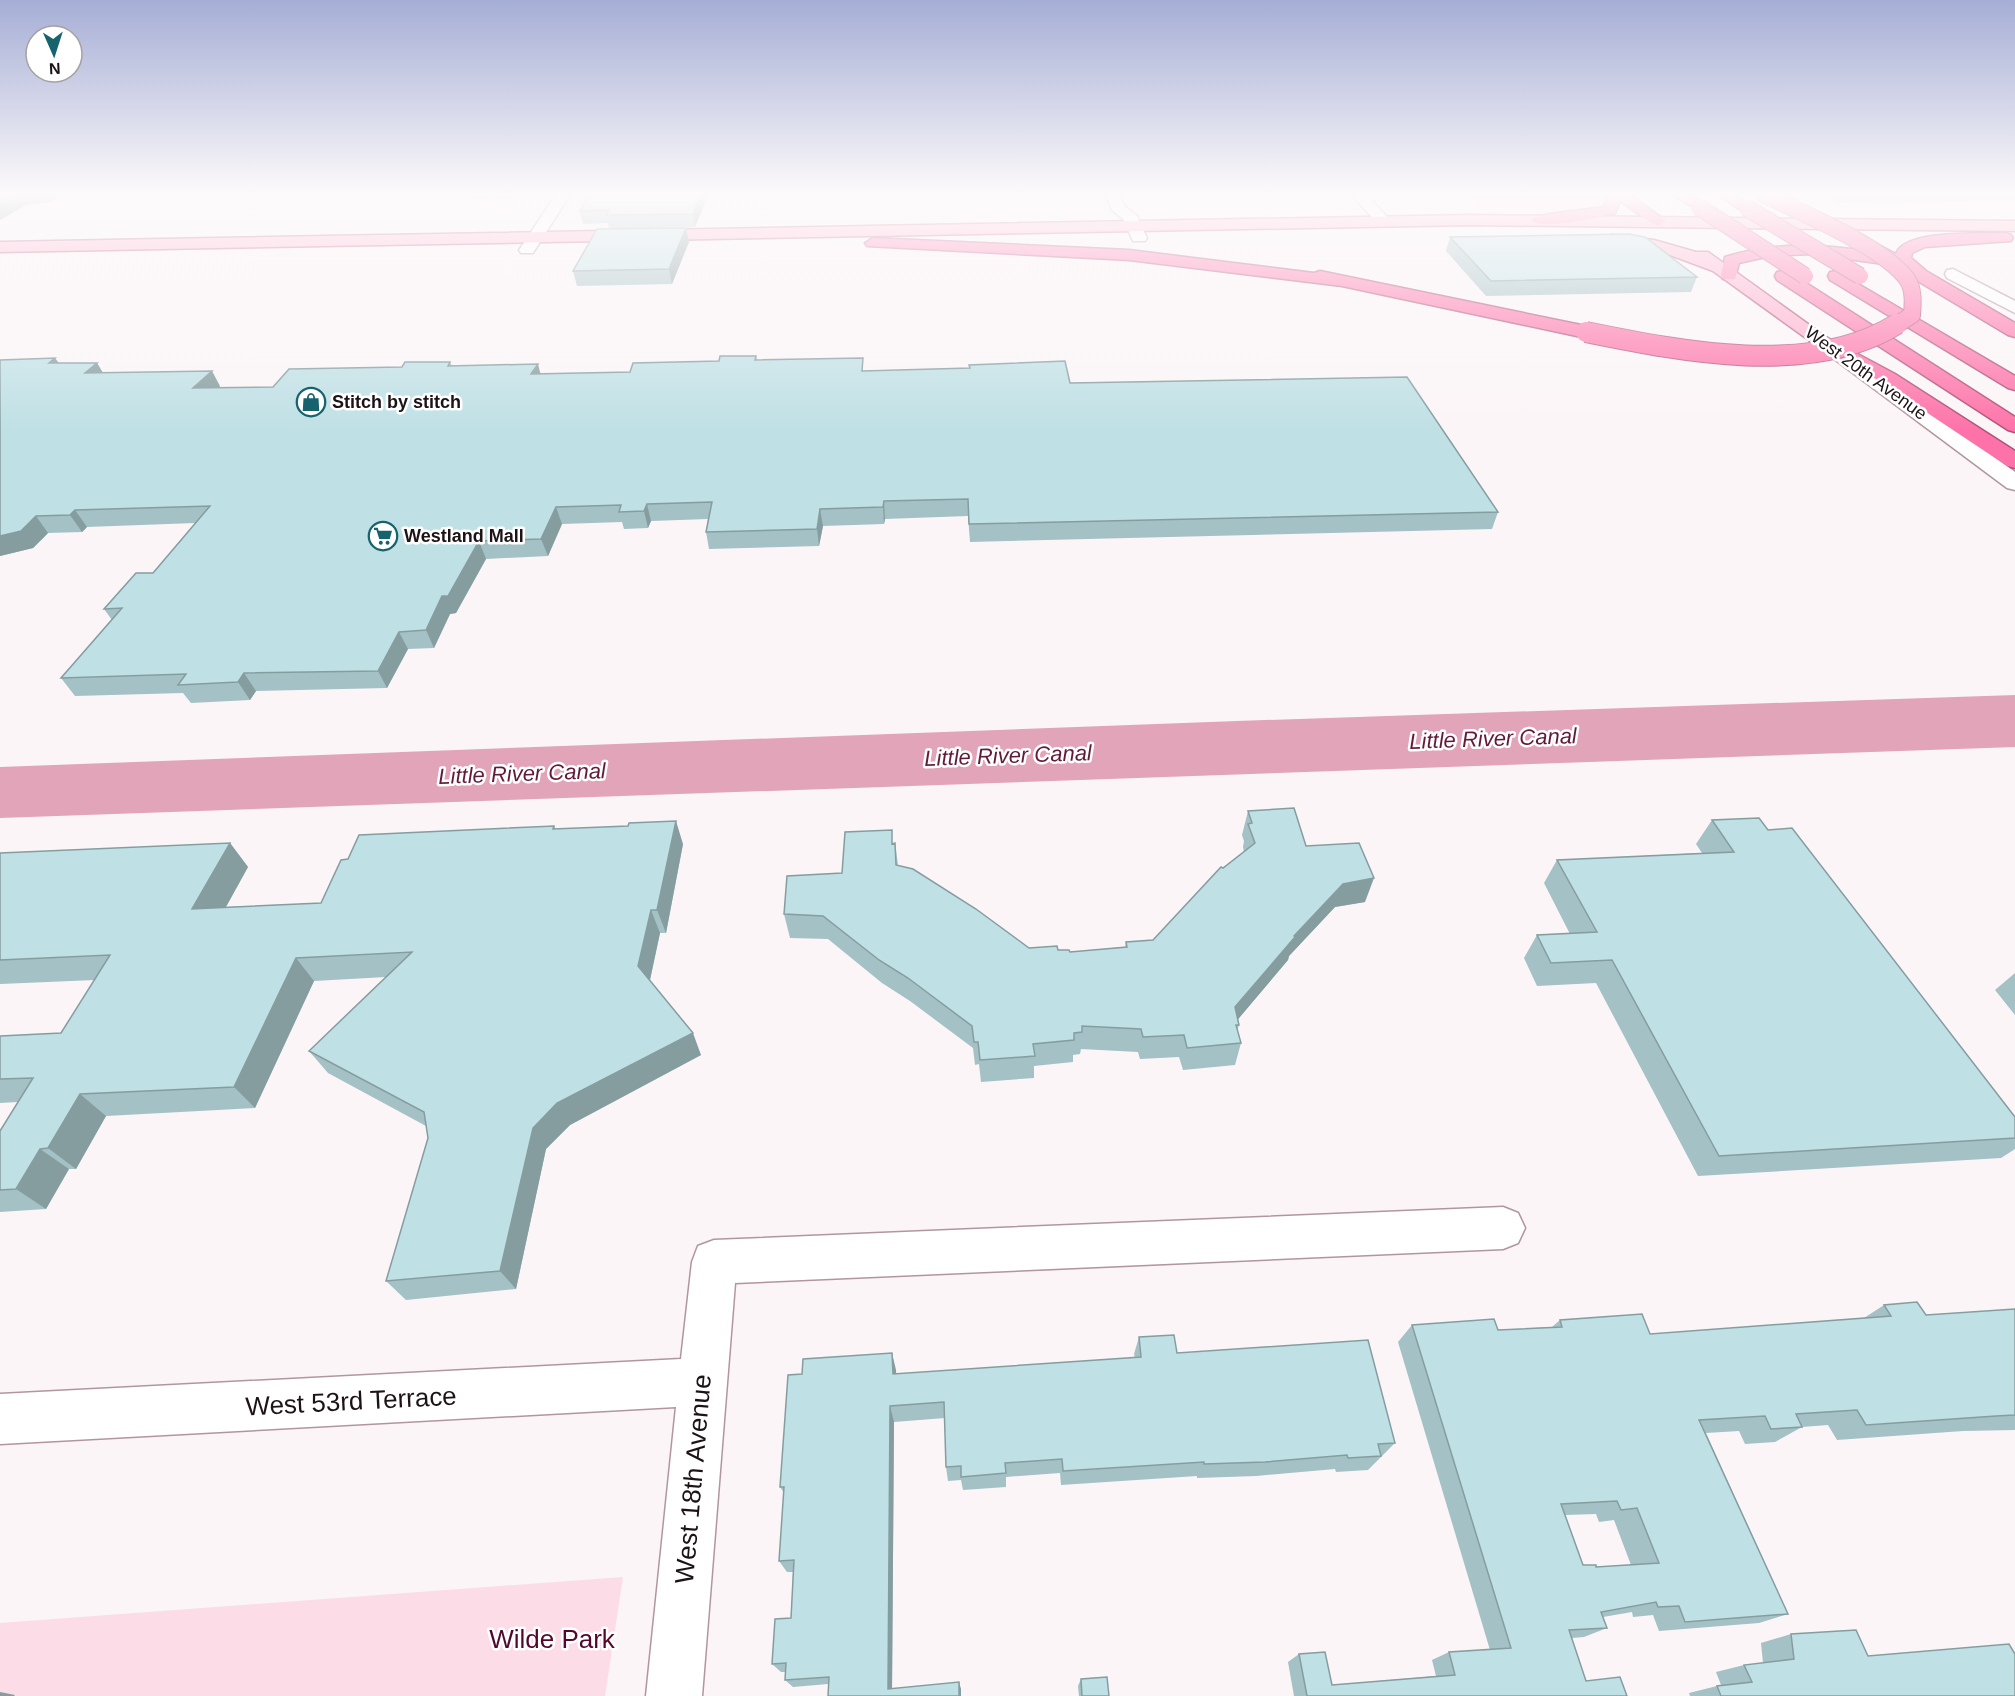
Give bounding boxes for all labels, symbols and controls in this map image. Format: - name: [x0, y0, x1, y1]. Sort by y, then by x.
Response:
- north arrow: [24, 24, 84, 84]
- text: N: [49, 60, 61, 77]
- street label: West 20th Avenue: [1801, 322, 1931, 424]
- shop icon: Stitch by stitch: [295, 386, 327, 418]
- place label: Stitch by stitch: [332, 392, 461, 412]
- supermarket icon: Westland Mall: [367, 520, 399, 552]
- place label: Westland Mall: [404, 526, 524, 546]
- water label: Little River Canal: [1409, 723, 1578, 754]
- water label: Little River Canal: [924, 740, 1093, 771]
- water label: Little River Canal: [438, 758, 607, 789]
- street label: West 18th Avenue: [669, 1373, 717, 1585]
- street label: West 53rd Terrace: [245, 1380, 457, 1422]
- park label: Wilde Park: [489, 1624, 616, 1654]

